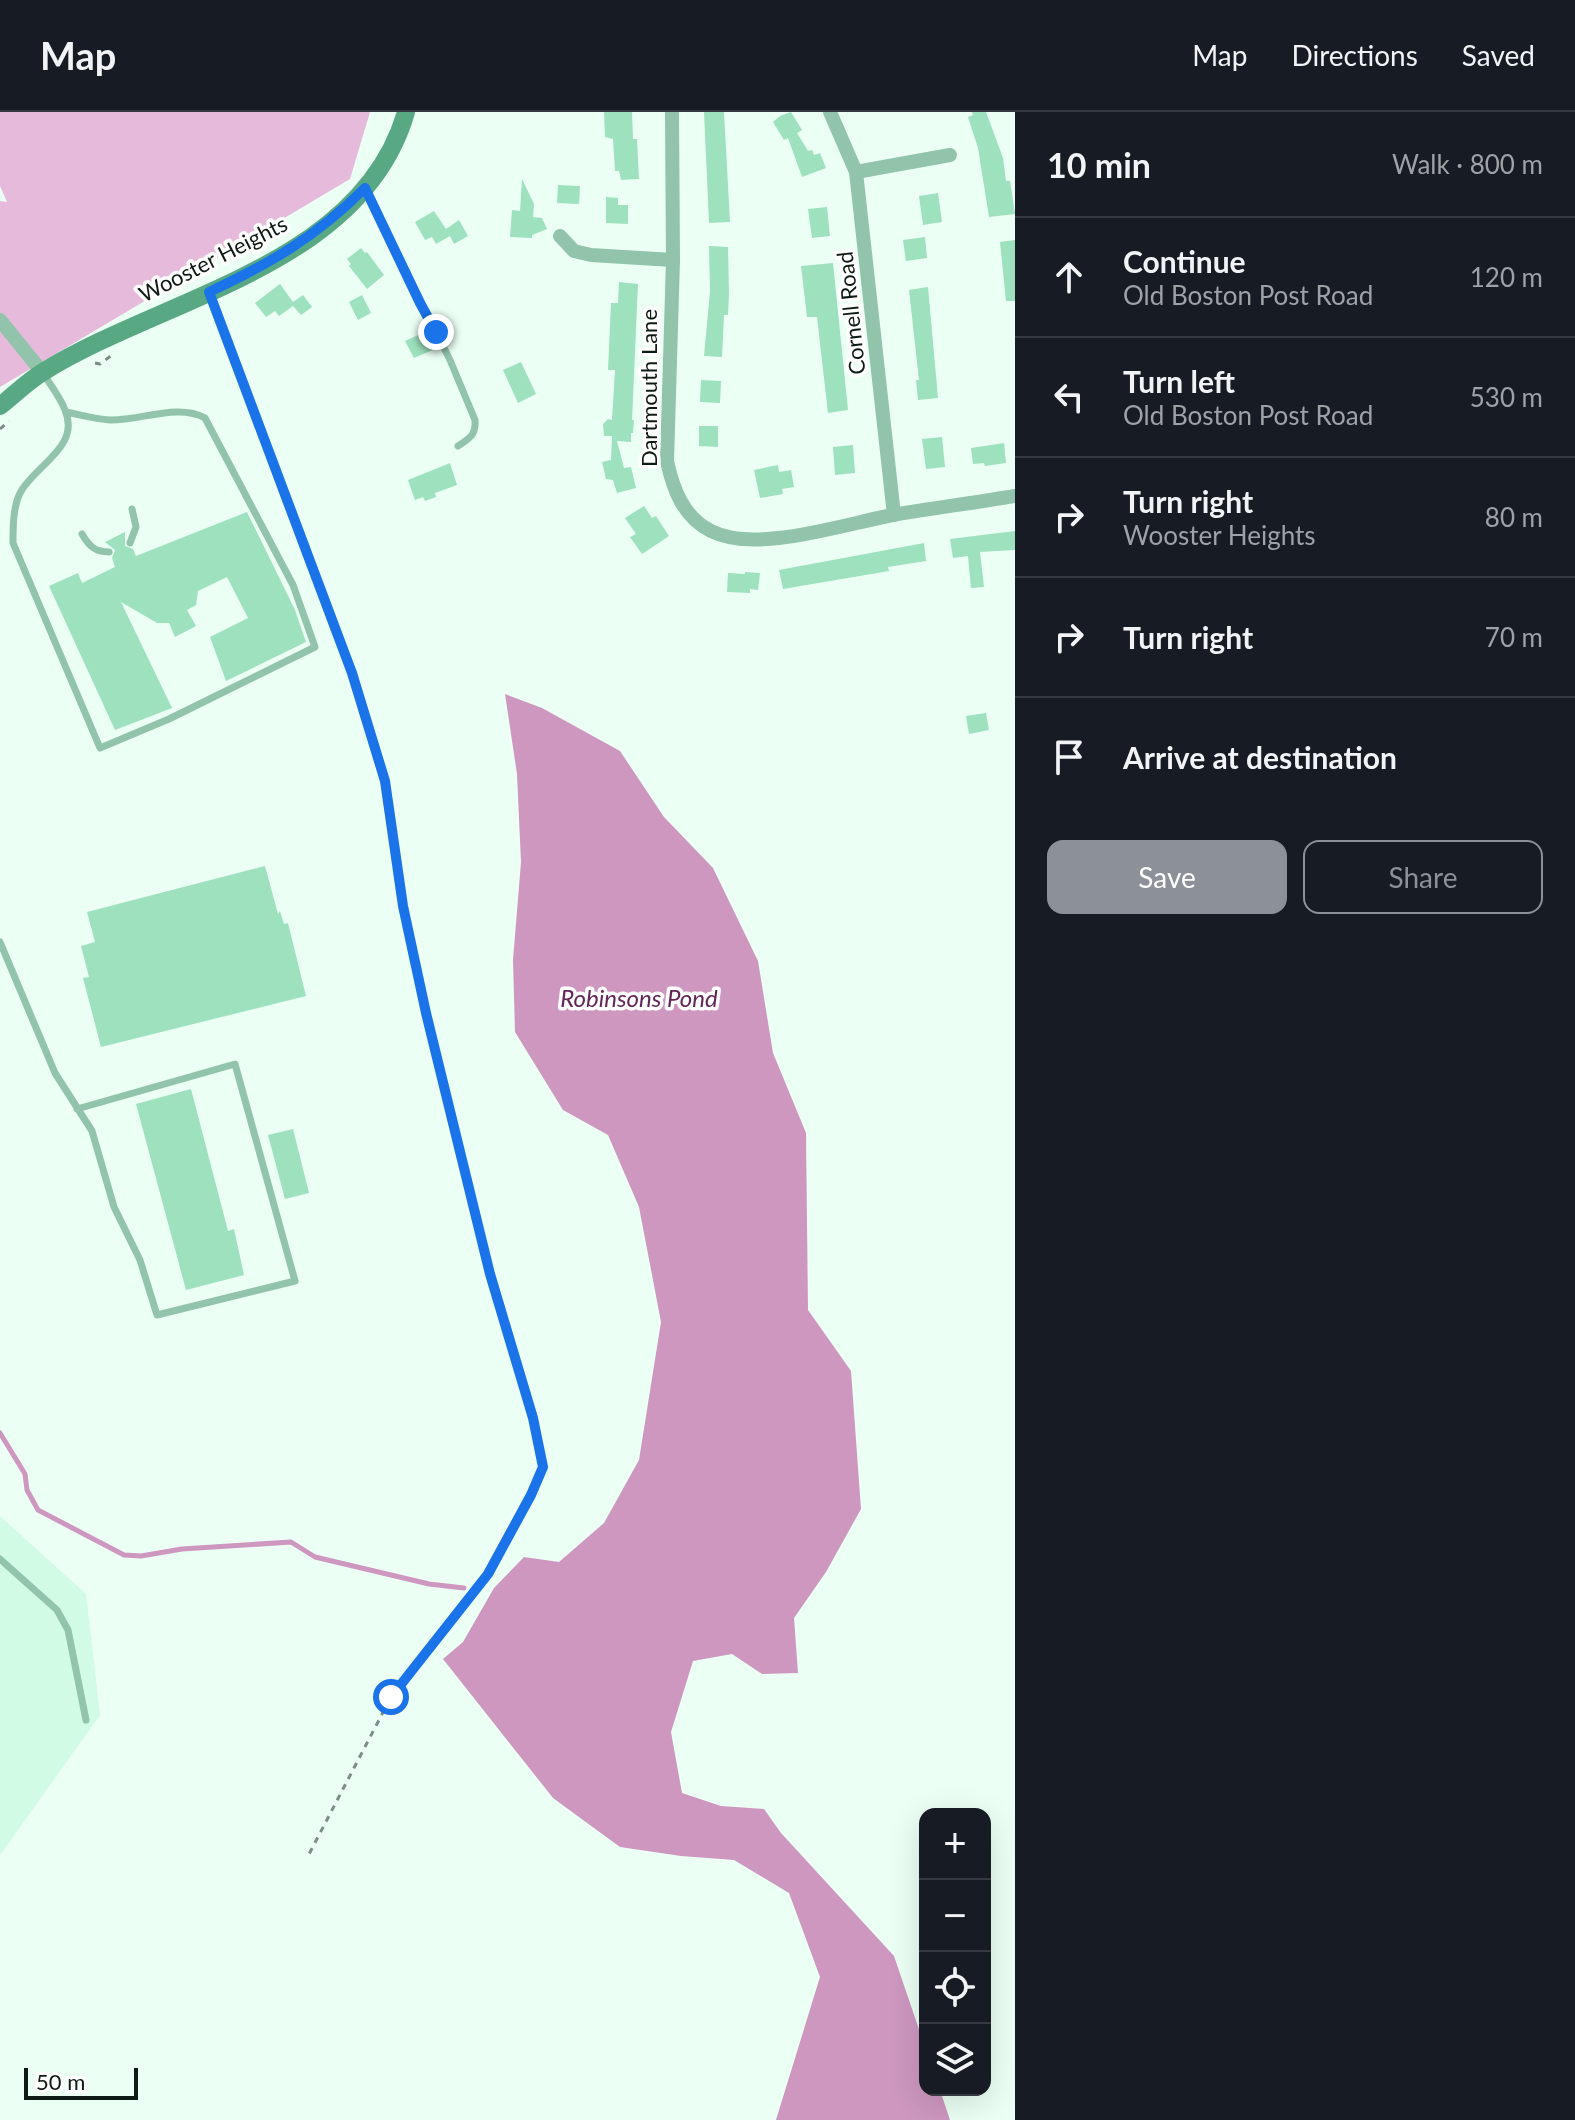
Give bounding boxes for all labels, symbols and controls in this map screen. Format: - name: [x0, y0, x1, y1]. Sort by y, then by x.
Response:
- text: Map: [40, 32, 116, 78]
- text: Map: [1192, 38, 1247, 72]
- text: Directions: [1291, 38, 1418, 72]
- text: Saved: [1462, 38, 1535, 72]
- text: 10 min: [1047, 144, 1151, 185]
- text: Walk · 800 m: [1392, 148, 1543, 180]
- street label: Wooster Heights: [134, 210, 292, 308]
- text: Continue: [1123, 243, 1246, 279]
- street label: Cornell Road: [831, 250, 870, 376]
- icon: ahead: [1047, 255, 1091, 299]
- text: 120 m: [1470, 261, 1543, 293]
- text: Old Boston Post Road: [1123, 279, 1373, 311]
- street label: Dartmouth Lane: [635, 309, 662, 467]
- route end: [418, 314, 454, 350]
- text: Turn left: [1123, 363, 1235, 399]
- icon: left: [1047, 375, 1091, 419]
- text: 530 m: [1470, 381, 1543, 413]
- text: Old Boston Post Road: [1123, 399, 1373, 431]
- text: Turn right: [1123, 483, 1253, 519]
- icon: right: [1047, 495, 1091, 539]
- text: 80 m: [1485, 501, 1543, 533]
- text: Wooster Heights: [1123, 519, 1316, 551]
- icon: right: [1047, 615, 1091, 659]
- text: Turn right: [1123, 619, 1253, 655]
- text: 70 m: [1485, 621, 1543, 653]
- icon: arrive: [1047, 735, 1091, 779]
- text: Arrive at destination: [1123, 739, 1397, 775]
- button: Save: [1047, 840, 1287, 914]
- button: Share: [1303, 840, 1543, 914]
- water label: Robinsons Pond: [560, 983, 718, 1012]
- route start: [373, 1679, 409, 1715]
- map controls: [919, 1808, 991, 2096]
- button: +: [919, 1808, 991, 1880]
- button: −: [919, 1880, 991, 1952]
- button: locate: [919, 1952, 991, 2024]
- button: layers: [919, 2024, 991, 2096]
- scale bar: [24, 2064, 138, 2100]
- text: 50 m: [36, 2068, 85, 2095]

